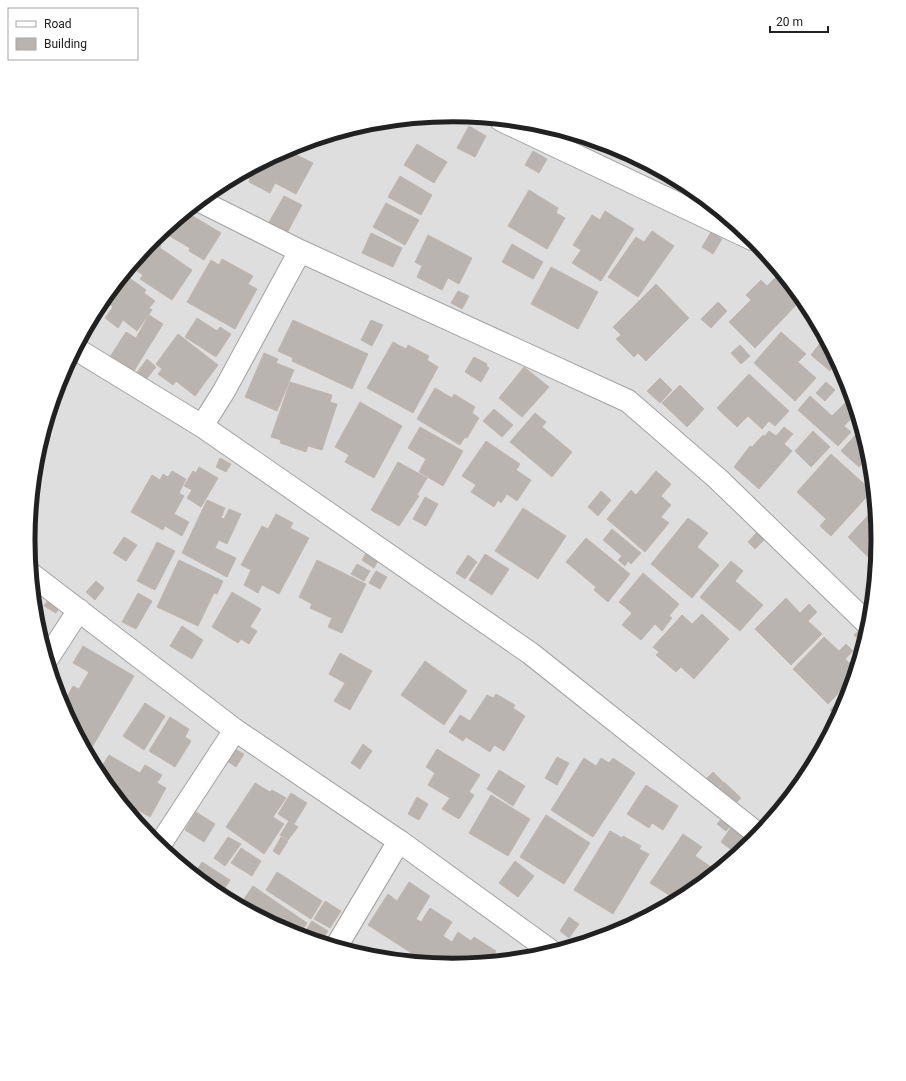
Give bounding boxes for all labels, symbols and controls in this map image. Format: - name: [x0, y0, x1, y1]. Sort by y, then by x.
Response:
- legend: [8, 8, 138, 60]
- scale bar: [770, 8, 828, 34]
- text: 20 m: [776, 15, 803, 29]
- text: Road: [44, 17, 72, 31]
- text: Building: [44, 37, 87, 51]

